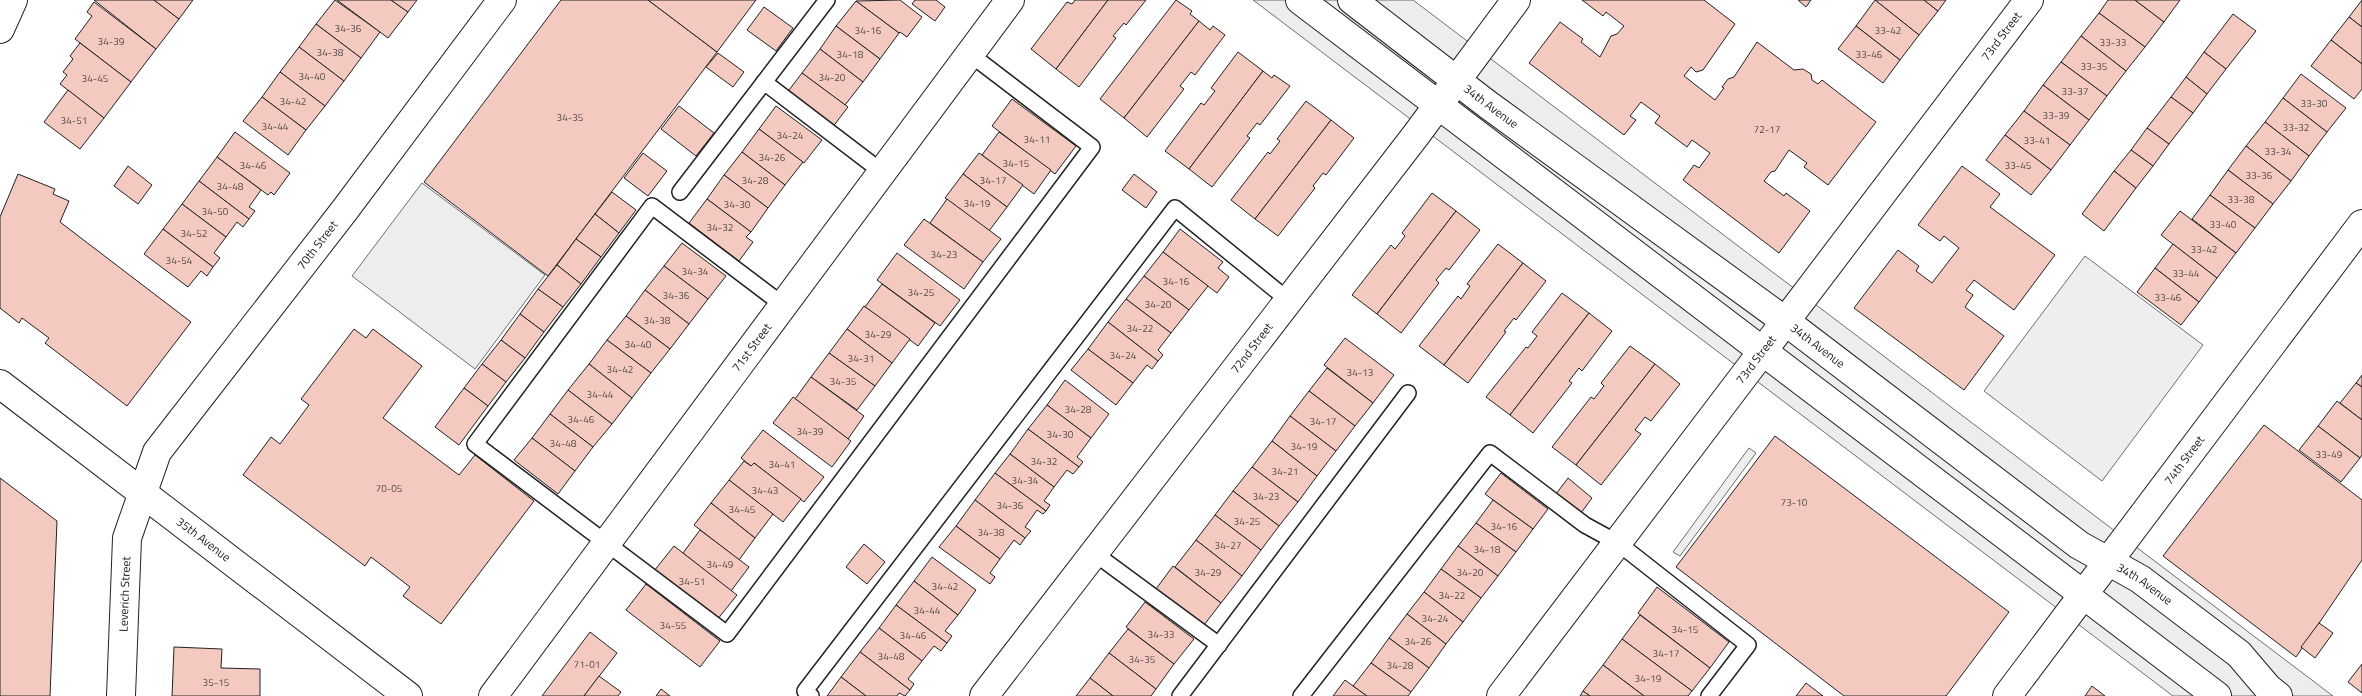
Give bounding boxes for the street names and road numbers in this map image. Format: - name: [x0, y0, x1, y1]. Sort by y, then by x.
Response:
- street label: 73rd Street: [1976, 7, 2026, 65]
- street label: 34th Avenue: [1460, 79, 1523, 133]
- street label: 70th Street: [292, 216, 343, 273]
- street label: 71st Street: [727, 318, 776, 376]
- street label: 72nd Street: [1226, 318, 1278, 377]
- street label: 34th Avenue: [1787, 318, 1849, 372]
- street label: 73rd Street: [1731, 330, 1781, 388]
- street label: 74th Street: [2159, 431, 2209, 489]
- street label: 35th Avenue: [172, 512, 235, 566]
- street label: Leverich Street: [113, 555, 135, 632]
- street label: 34th Avenue: [2113, 558, 2177, 610]

